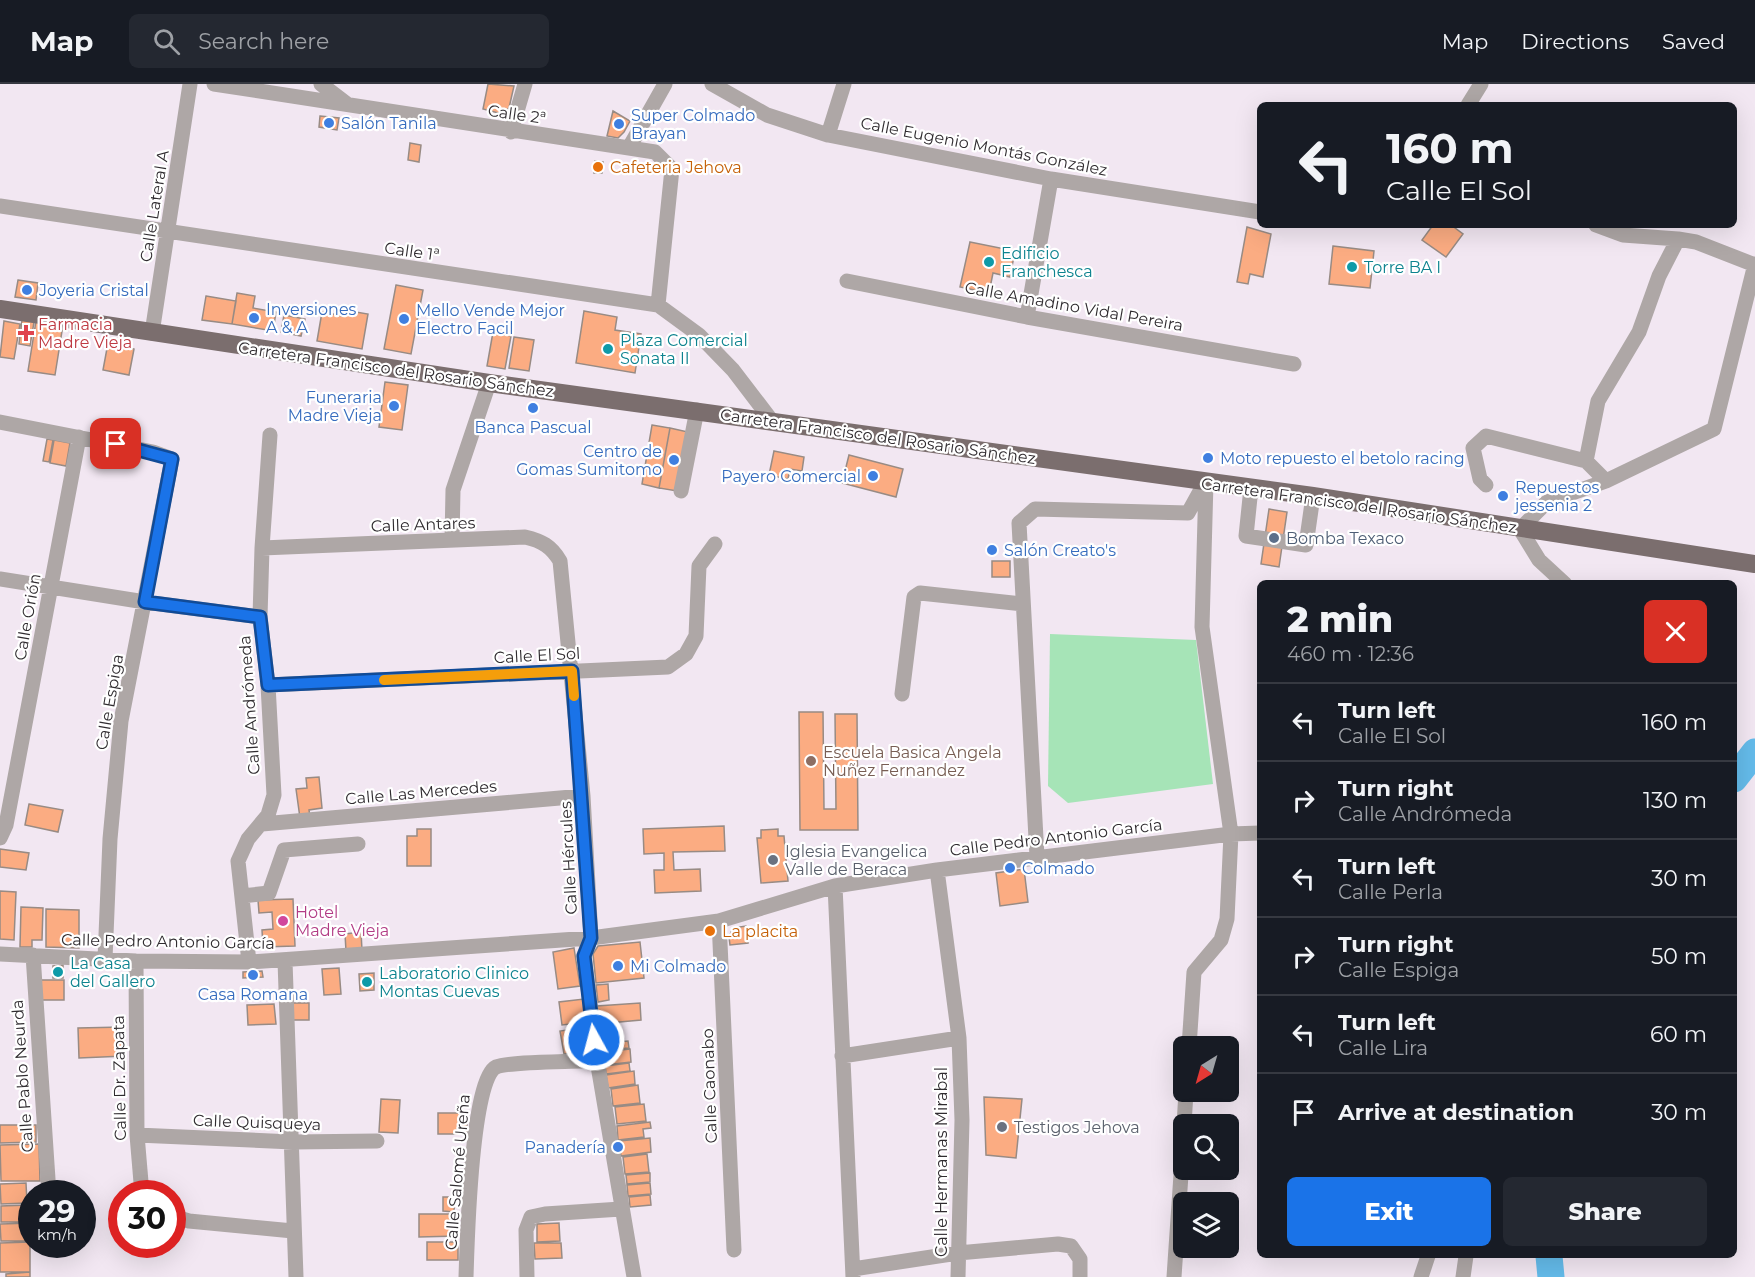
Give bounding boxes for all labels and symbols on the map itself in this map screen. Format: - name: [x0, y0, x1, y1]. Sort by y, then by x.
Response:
- street label: Calle 2ª: [487, 101, 547, 128]
- place label: Super Colmado Brayan: [631, 106, 755, 143]
- street label: Calle Eugenio Montás González: [859, 113, 1109, 180]
- place label: Salón Tanila: [341, 114, 437, 133]
- marker: Salón Tanila: [322, 116, 336, 130]
- marker: Super Colmado Brayan: [612, 117, 626, 131]
- street label: Calle Lateral A: [136, 148, 173, 263]
- place label: Cafeteria Jehova: [610, 158, 742, 177]
- marker: Cafeteria Jehova: [591, 160, 605, 174]
- street label: Calle 1ª: [383, 238, 441, 265]
- place label: Edificio Franchesca: [1001, 244, 1093, 281]
- marker: Edificio Franchesca: [982, 255, 996, 269]
- place label: Torre BA I: [1364, 258, 1441, 277]
- marker: Torre BA I: [1345, 260, 1359, 274]
- street label: Calle Amadino Vidal Pereira: [963, 278, 1185, 335]
- place label: Joyeria Cristal: [38, 281, 149, 300]
- marker: Joyeria Cristal: [20, 283, 34, 297]
- place label: Inversiones A & A: [266, 300, 357, 337]
- place label: Mello Vende Mejor Electro Facil: [416, 301, 565, 338]
- marker: Inversiones A & A: [247, 311, 261, 325]
- marker: Mello Vende Mejor Electro Facil: [397, 312, 411, 326]
- place label: Farmacia Madre Vieja: [38, 315, 132, 352]
- marker: Farmacia Madre Vieja: [19, 326, 33, 340]
- place label: Plaza Comercial Sonata II: [620, 331, 748, 368]
- street label: Carretera Francisco del Rosario Sánchez: [237, 338, 555, 401]
- marker: Plaza Comercial Sonata II: [601, 342, 615, 356]
- place label: Funeraria Madre Vieja: [288, 388, 382, 425]
- marker: Funeraria Madre Vieja: [387, 399, 401, 413]
- marker: Banca Pascual: [526, 401, 540, 415]
- street label: Carretera Francisco del Rosario Sánchez: [719, 405, 1037, 468]
- pin: [90, 418, 141, 469]
- place label: Banca Pascual: [475, 418, 591, 437]
- place label: Centro de Gomas Sumitomo: [516, 442, 662, 479]
- place label: Moto repuesto el betolo racing: [1220, 449, 1465, 468]
- marker: Moto repuesto el betolo racing: [1201, 451, 1215, 465]
- marker: Centro de Gomas Sumitomo: [667, 453, 681, 467]
- place label: Payero Comercial: [721, 467, 861, 486]
- marker: Payero Comercial: [866, 469, 880, 483]
- street label: Carretera Francisco del Rosario Sánchez: [1200, 474, 1518, 537]
- place label: Repuestos jessenia 2: [1513, 478, 1600, 515]
- marker: Repuestos jessenia 2: [1496, 489, 1510, 503]
- street label: Calle Antares: [370, 513, 476, 536]
- place label: Bomba Texaco: [1286, 529, 1404, 548]
- marker: Bomba Texaco: [1267, 531, 1281, 545]
- place label: Salón Creato's: [1004, 541, 1116, 560]
- marker: Salón Creato's: [985, 543, 999, 557]
- street label: Calle Orión: [10, 572, 44, 662]
- street label: Calle Andrómeda: [235, 635, 264, 775]
- street label: Calle El Sol: [493, 644, 581, 667]
- street label: Calle Espiga: [92, 653, 127, 752]
- place label: Escuela Basica Angela Nuñez Fernandez: [823, 743, 1002, 780]
- marker: Escuela Basica Angela Nuñez Fernandez: [804, 754, 818, 768]
- street label: Calle Las Mercedes: [345, 776, 498, 809]
- street label: Calle Hércules: [556, 801, 581, 915]
- street label: Calle Pedro Antonio García: [949, 815, 1163, 860]
- place label: Iglesia Evangelica Valle de Beraca: [785, 842, 927, 879]
- marker: Iglesia Evangelica Valle de Beraca: [766, 853, 780, 867]
- place label: Colmado: [1022, 859, 1095, 878]
- marker: Colmado: [1003, 861, 1017, 875]
- place label: Hotel Madre Vieja: [295, 903, 389, 940]
- marker: Hotel Madre Vieja: [276, 914, 290, 928]
- place label: La placita: [722, 922, 798, 941]
- marker: La placita: [703, 924, 717, 938]
- street label: Calle Pedro Antonio García: [61, 930, 275, 953]
- place label: La Casa del Gallero: [70, 954, 155, 991]
- place label: Mi Colmado: [630, 957, 726, 976]
- marker: Mi Colmado: [611, 959, 625, 973]
- place label: Laboratorio Clinico Montas Cuevas: [379, 964, 529, 1001]
- marker: La Casa del Gallero: [51, 965, 65, 979]
- marker: Casa Romana: [246, 968, 260, 982]
- marker: Laboratorio Clinico Montas Cuevas: [360, 975, 374, 989]
- place label: Casa Romana: [198, 985, 308, 1004]
- street label: Calle Pablo Neurda: [8, 999, 37, 1153]
- position arrow: [562, 1008, 626, 1072]
- street label: Calle Dr. Zapata: [109, 1015, 130, 1141]
- street label: Calle Caonabo: [698, 1028, 721, 1144]
- north arrow: [1173, 1036, 1239, 1102]
- street label: Calle Hermanas Mirabal: [932, 1067, 951, 1257]
- street label: Calle Salomé Ureña: [441, 1093, 474, 1251]
- street label: Calle Quisqueya: [193, 1111, 321, 1134]
- place label: Testigos Jehova: [1014, 1118, 1140, 1137]
- marker: Testigos Jehova: [995, 1120, 1009, 1134]
- place label: Panadería: [525, 1138, 606, 1157]
- marker: Panadería: [611, 1140, 625, 1154]
- speed limit sign: 30: [108, 1180, 186, 1258]

